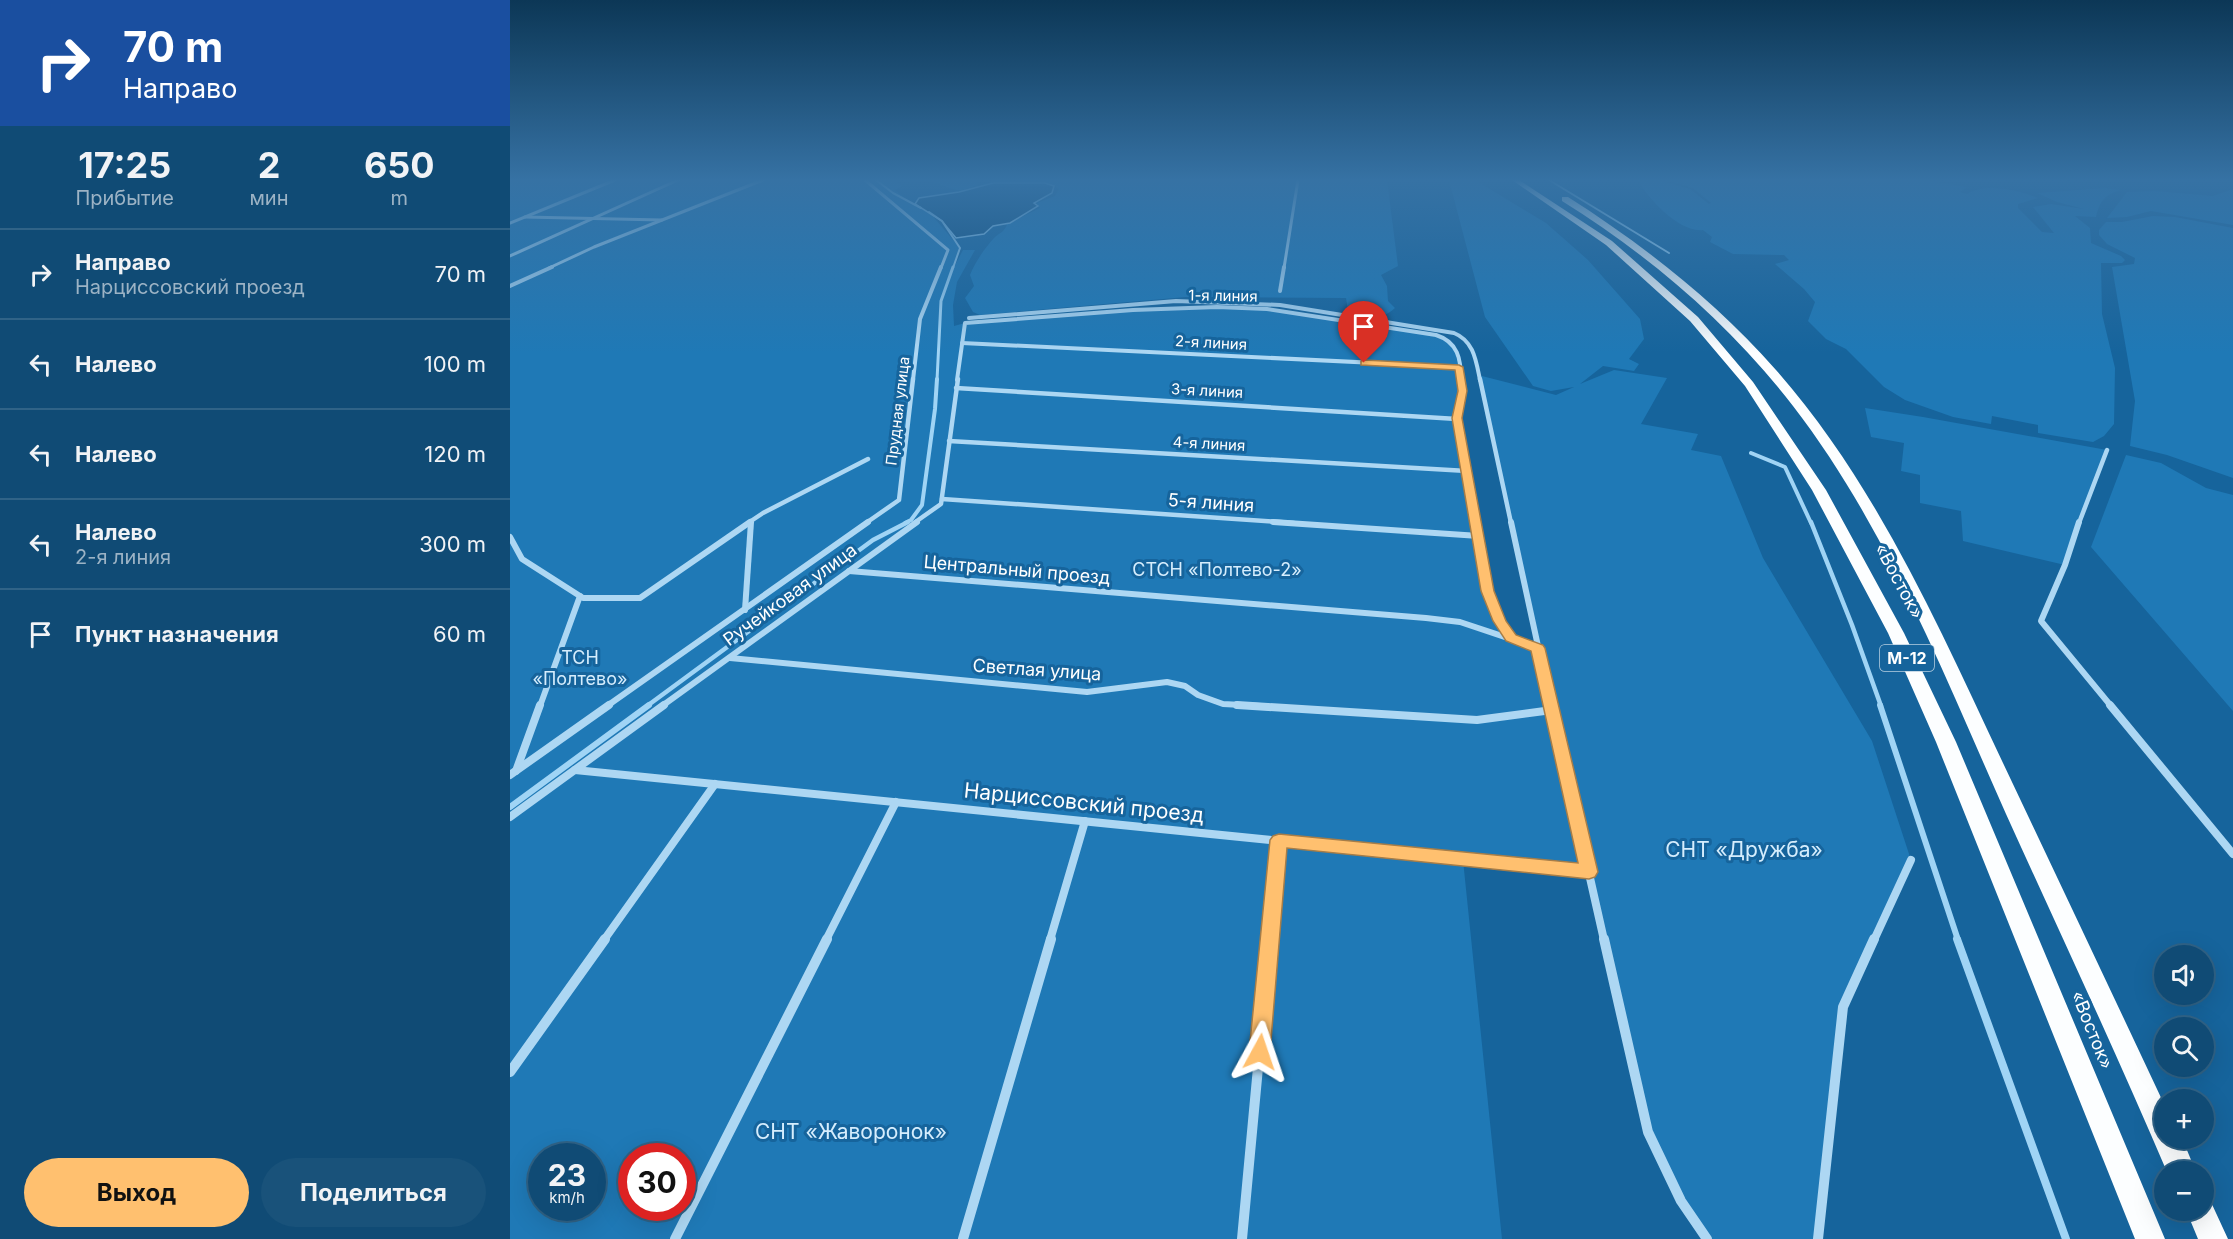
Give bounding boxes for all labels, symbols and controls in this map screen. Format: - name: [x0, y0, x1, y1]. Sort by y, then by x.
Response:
- text: 70 m: [123, 21, 223, 72]
- icon: right: [24, 24, 102, 102]
- text: Направо: [123, 72, 238, 105]
- text: 17:25: [78, 143, 171, 187]
- text: 2: [258, 143, 280, 187]
- text: 650: [364, 143, 435, 187]
- text: Прибытие: [75, 186, 174, 210]
- text: мин: [249, 186, 289, 210]
- text: m: [390, 186, 408, 210]
- text: Направо: [75, 249, 171, 275]
- icon: right: [24, 258, 57, 291]
- text: 70 m: [435, 261, 486, 287]
- text: Нарциссовский проезд: [75, 275, 305, 299]
- street label: 1-я линия: [1188, 285, 1258, 306]
- pin: [1338, 301, 1389, 363]
- icon: arrive: [1347, 310, 1380, 343]
- street label: 2-я линия: [1175, 331, 1248, 354]
- icon: left: [24, 348, 57, 381]
- text: Налево: [75, 351, 157, 377]
- text: 100 m: [424, 351, 486, 377]
- street label: Прудная улица: [881, 355, 914, 467]
- street label: 3-я линия: [1170, 379, 1244, 402]
- street label: 4-я линия: [1172, 432, 1246, 455]
- icon: left: [24, 438, 57, 471]
- text: Налево: [75, 441, 157, 467]
- text: 120 m: [424, 441, 486, 467]
- street label: 5-я линия: [1167, 489, 1255, 516]
- text: Налево: [75, 519, 157, 545]
- icon: left: [24, 528, 57, 561]
- text: 300 m: [419, 531, 486, 557]
- street label: Ручейковая улица: [719, 539, 860, 650]
- street label: «Восток»: [1871, 539, 1928, 622]
- text: 2-я линия: [75, 545, 171, 569]
- street label: Центральный проезд: [923, 551, 1111, 588]
- park label: СТСН «Полтево-2»: [1132, 559, 1302, 580]
- icon: arrive: [24, 618, 57, 651]
- text: Пункт назначения: [75, 621, 279, 647]
- text: 60 m: [433, 621, 486, 647]
- road number: М-12: [1880, 645, 1934, 671]
- park label: ТСН «Полтево»: [532, 647, 628, 689]
- street label: Светлая улица: [972, 655, 1102, 684]
- street label: Нарциссовский проезд: [963, 777, 1205, 828]
- park label: СНТ «Дружба»: [1665, 837, 1823, 862]
- map controls: [2154, 945, 2214, 1221]
- button: sound: [2154, 945, 2214, 1005]
- street label: «Восток»: [2067, 988, 2118, 1072]
- button: search: [2154, 1017, 2214, 1077]
- position arrow: [1228, 1020, 1292, 1084]
- button: +: [2154, 1089, 2214, 1149]
- park label: СНТ «Жаворонок»: [755, 1119, 947, 1144]
- speed limit sign: 30: [618, 1143, 696, 1221]
- text: 23: [548, 1157, 586, 1193]
- button: Выход: [24, 1158, 249, 1227]
- button: Поделиться: [261, 1158, 486, 1227]
- button: −: [2154, 1161, 2214, 1221]
- text: km/h: [549, 1188, 585, 1207]

